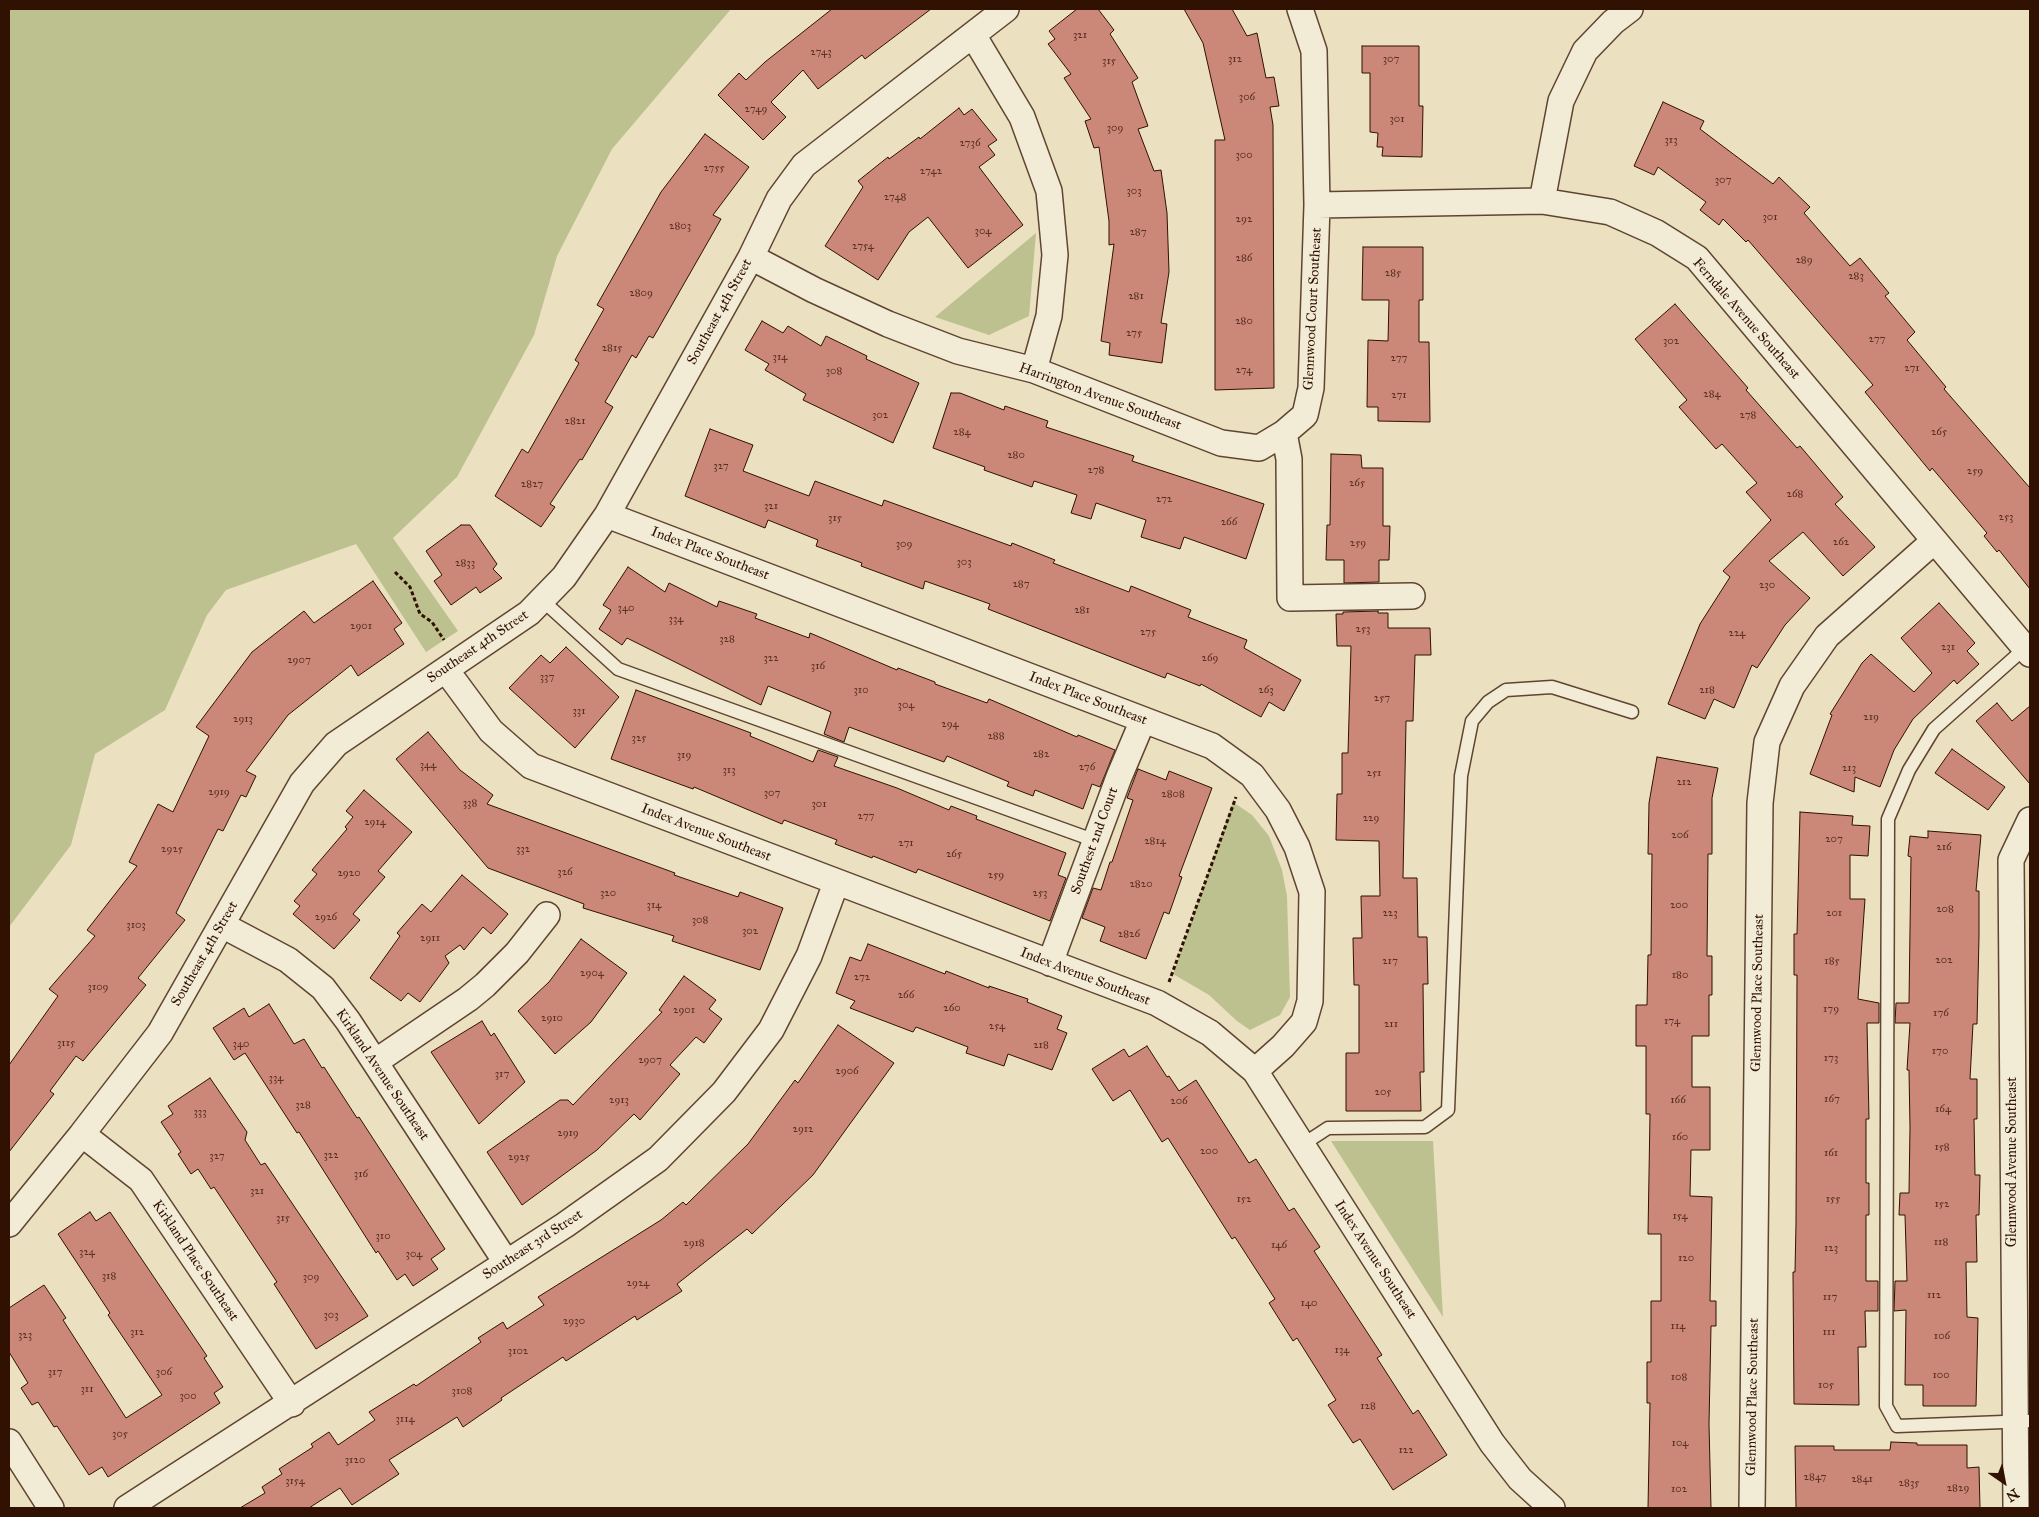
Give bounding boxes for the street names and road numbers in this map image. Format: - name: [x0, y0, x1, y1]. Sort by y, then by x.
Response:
- street label: Glennwood Court Southeast: [1300, 227, 1326, 391]
- street label: Ferndale Avenue Southeast: [1689, 255, 1803, 383]
- street label: Southeast 4th Street: [684, 256, 756, 368]
- street label: Harrington Avenue Southeast: [1017, 360, 1183, 434]
- street label: Index Place Southeast: [649, 524, 771, 584]
- street label: Southeast 4th Street: [424, 607, 532, 687]
- street label: Index Place Southeast: [1027, 669, 1149, 729]
- street label: Southest 2nd Court: [1068, 785, 1122, 897]
- street label: Index Avenue Southeast: [639, 800, 773, 866]
- street label: Southeast 4th Street: [168, 898, 242, 1010]
- street label: Glennwood Place Southeast: [1748, 914, 1768, 1072]
- street label: Index Avenue Southeast: [1018, 944, 1152, 1010]
- street label: Kirkland Avenue Southeast: [332, 1006, 432, 1144]
- street label: Glennwood Avenue Southeast: [2005, 1077, 2021, 1247]
- street label: Kirkland Place Southeast: [148, 1197, 242, 1325]
- street label: Index Avenue Southeast: [1330, 1198, 1420, 1322]
- street label: Southeast 3rd Street: [480, 1206, 586, 1284]
- street label: Glennwood Place Southeast: [1743, 1318, 1763, 1476]

